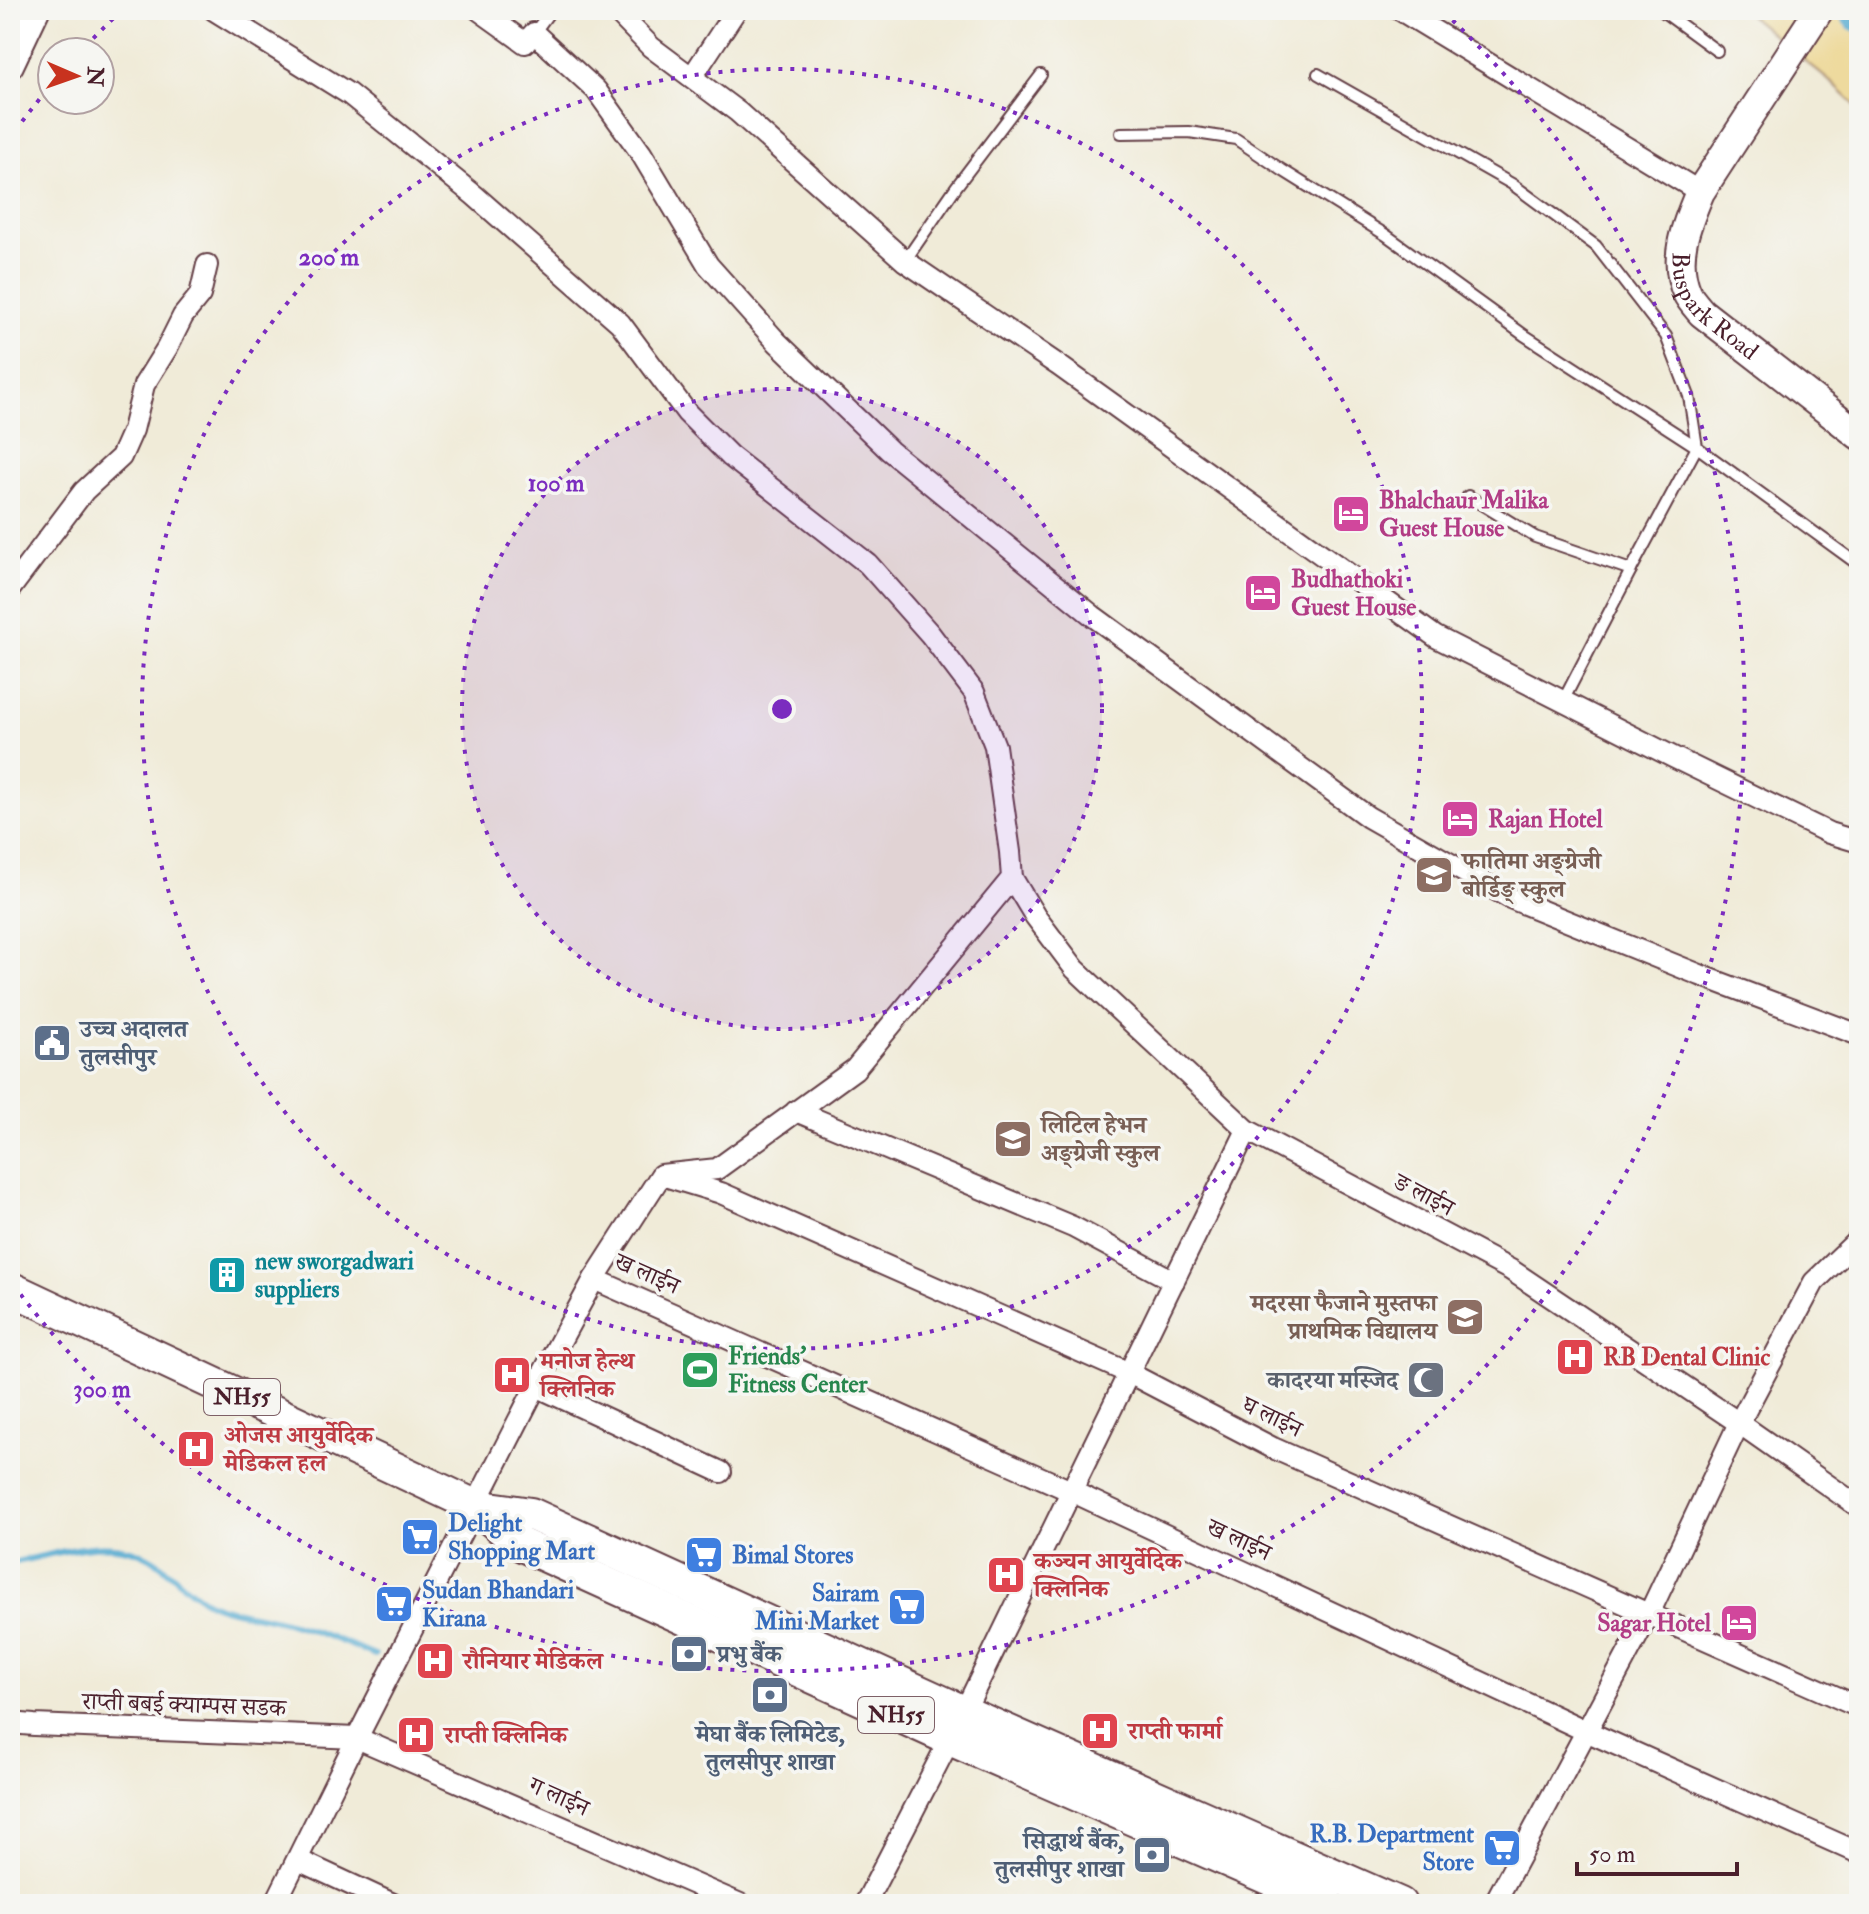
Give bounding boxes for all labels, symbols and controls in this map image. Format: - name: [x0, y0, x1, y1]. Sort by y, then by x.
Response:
- north arrow: [36, 36, 116, 116]
- text: N: [81, 65, 109, 87]
- text: 200 m: [299, 242, 360, 273]
- street label: Buspark Road: [1665, 252, 1765, 367]
- text: 100 m: [528, 468, 585, 499]
- place label: Bhalchaur Malika Guest House: [1379, 485, 1549, 544]
- hotel icon: Bhalchaur Malika Guest House: [1330, 493, 1372, 535]
- place label: Budhathoki Guest House: [1291, 564, 1416, 623]
- hotel icon: Budhathoki Guest House: [1242, 572, 1284, 614]
- centre of rings: [768, 695, 796, 723]
- hotel icon: Rajan Hotel: [1439, 798, 1481, 840]
- place label: Rajan Hotel: [1488, 804, 1604, 835]
- place label: फातिमा अङ्‍ग्रेजी बोर्डिङ् स्कुल: [1460, 846, 1602, 905]
- school or university icon: फातिमा अङ्‍ग्रेजी बोर्डिङ् स्कुल: [1413, 854, 1455, 896]
- place label: उच्च अदालत तुलसीपुर: [78, 1014, 190, 1073]
- public building icon: उच्च अदालत तुलसीपुर: [31, 1022, 73, 1064]
- place label: लिटिल हेभन अङ्‍ग्रेजी स्कुल: [1039, 1110, 1162, 1169]
- school or university icon: लिटिल हेभन अङ्‍ग्रेजी स्कुल: [992, 1118, 1034, 1160]
- street label: ङ लाईन: [1388, 1166, 1461, 1224]
- place label: new sworgadwari suppliers: [255, 1246, 414, 1305]
- street label: ख लाईन: [609, 1246, 686, 1303]
- building icon: new sworgadwari suppliers: [206, 1254, 248, 1296]
- place label: मदरसा फैजाने मुस्तफा प्राथमिक विद्यालय: [1249, 1288, 1439, 1347]
- school or university icon: मदरसा फैजाने मुस्तफा प्राथमिक विद्यालय: [1444, 1296, 1486, 1338]
- hospital icon: RB Dental Clinic: [1554, 1336, 1596, 1378]
- place label: Friends' Fitness Center: [728, 1341, 868, 1400]
- place label: RB Dental Clinic: [1603, 1342, 1770, 1373]
- place label: मनोज हेल्थ क्लिनिक: [538, 1346, 636, 1405]
- sports icon: Friends' Fitness Center: [679, 1349, 721, 1391]
- hospital icon: मनोज हेल्थ क्लिनिक: [491, 1354, 533, 1396]
- mosque icon: कादरया मस्जिद: [1405, 1359, 1447, 1401]
- place label: कादरया मस्जिद: [1265, 1365, 1400, 1396]
- text: 300 m: [73, 1374, 131, 1405]
- road number: NH55: [204, 1379, 280, 1415]
- street label: घ लाईन: [1236, 1389, 1309, 1446]
- place label: ओजस आयुर्वेदिक मेडिकल हल: [222, 1420, 376, 1479]
- hospital icon: ओजस आयुर्वेदिक मेडिकल हल: [175, 1428, 217, 1470]
- place label: Delight Shopping Mart: [448, 1508, 595, 1567]
- street label: ख लाईन: [1201, 1511, 1278, 1569]
- supermarket icon: Delight Shopping Mart: [399, 1516, 441, 1558]
- supermarket icon: Bimal Stores: [683, 1534, 725, 1576]
- place label: Bimal Stores: [732, 1540, 853, 1571]
- place label: कञ्चन आयुर्वेदिक क्लिनिक: [1032, 1546, 1185, 1605]
- hospital icon: कञ्चन आयुर्वेदिक क्लिनिक: [985, 1554, 1027, 1596]
- place label: Sudan Bhandari Kirana: [422, 1575, 575, 1634]
- place label: Sairam Mini Market: [754, 1578, 879, 1637]
- supermarket icon: Sudan Bhandari Kirana: [373, 1583, 415, 1625]
- supermarket icon: Sairam Mini Market: [886, 1586, 928, 1628]
- hotel icon: Sagar Hotel: [1718, 1602, 1760, 1644]
- place label: Sagar Hotel: [1597, 1608, 1712, 1639]
- bank icon: प्रभु बैंक: [668, 1633, 710, 1675]
- place label: प्रभु बैंक: [715, 1639, 784, 1670]
- hospital icon: रौनियार मेडिकल: [414, 1640, 456, 1682]
- place label: रौनियार मेडिकल: [461, 1646, 605, 1677]
- bank icon: मेघा बैंक लिमिटेड, तुलसीपुर शाखा: [749, 1674, 791, 1716]
- street label: राप्ती बबई क्याम्पस सडक: [80, 1686, 289, 1724]
- road number: NH55: [858, 1697, 934, 1733]
- hospital icon: राप्ती फार्मा: [1079, 1710, 1121, 1752]
- hospital icon: राप्ती क्लिनिक: [395, 1714, 437, 1756]
- place label: राप्ती फार्मा: [1126, 1716, 1224, 1747]
- place label: मेघा बैंक लिमिटेड, तुलसीपुर शाखा: [693, 1719, 845, 1778]
- place label: राप्ती क्लिनिक: [442, 1720, 569, 1751]
- street label: ग लाईन: [523, 1770, 595, 1825]
- place label: R.B. Department Store: [1309, 1819, 1474, 1878]
- place label: सिद्धार्थ बैंक, तुलसीपुर शाखा: [993, 1826, 1126, 1885]
- scale bar: [1577, 1826, 1737, 1876]
- supermarket icon: R.B. Department Store: [1481, 1827, 1523, 1869]
- bank icon: सिद्धार्थ बैंक, तुलसीपुर शाखा: [1131, 1834, 1173, 1876]
- text: 50 m: [1589, 1839, 1636, 1870]

